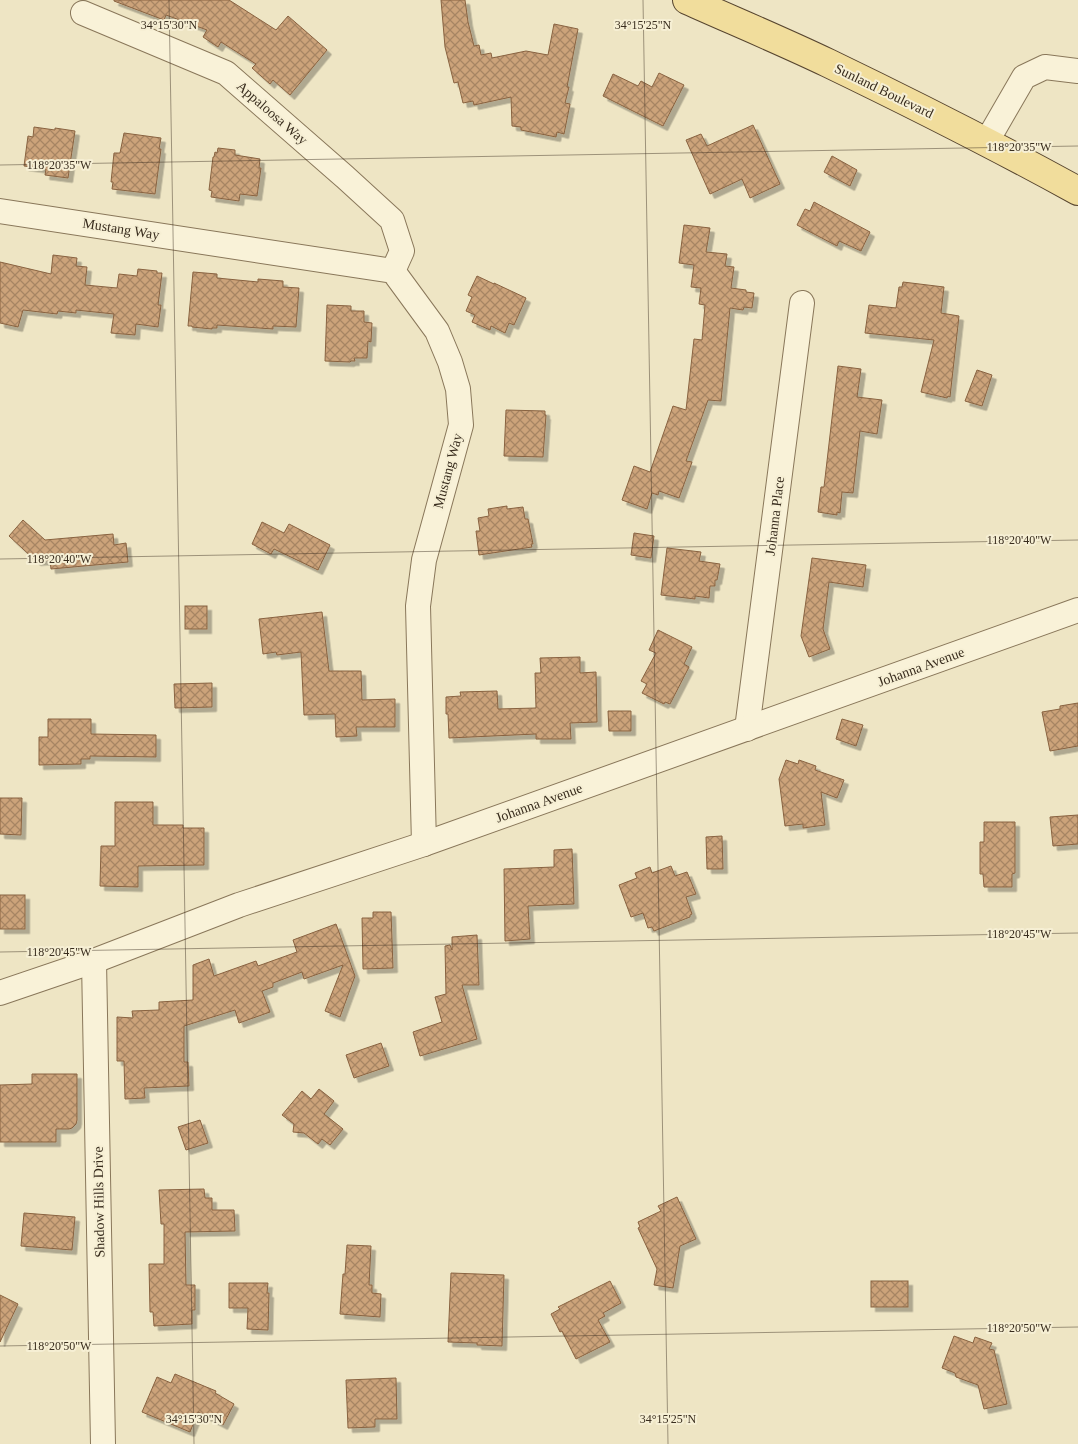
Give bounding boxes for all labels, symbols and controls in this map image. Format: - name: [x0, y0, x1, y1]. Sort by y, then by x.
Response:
- text: 34°15'30"N: [141, 18, 198, 32]
- text: 34°15'25"N: [615, 18, 672, 32]
- street label: Sunland Boulevard: [832, 61, 936, 121]
- street label: Appaloosa Way: [234, 78, 310, 148]
- text: 118°20'35"W: [987, 140, 1052, 154]
- text: 118°20'35"W: [27, 158, 92, 172]
- street label: Mustang Way: [82, 216, 160, 242]
- street label: Mustang Way: [431, 432, 465, 510]
- street label: Johanna Place: [763, 476, 787, 556]
- text: 118°20'40"W: [987, 533, 1052, 547]
- text: 118°20'40"W: [27, 552, 92, 566]
- street label: Johanna Avenue: [876, 644, 966, 690]
- street label: Johanna Avenue: [494, 780, 584, 826]
- text: 118°20'45"W: [987, 927, 1052, 941]
- text: 118°20'45"W: [27, 945, 92, 959]
- street label: Shadow Hills Drive: [91, 1146, 107, 1258]
- text: 118°20'50"W: [987, 1321, 1052, 1335]
- text: 118°20'50"W: [27, 1339, 92, 1353]
- text: 34°15'30"N: [166, 1412, 223, 1426]
- text: 34°15'25"N: [640, 1412, 697, 1426]

